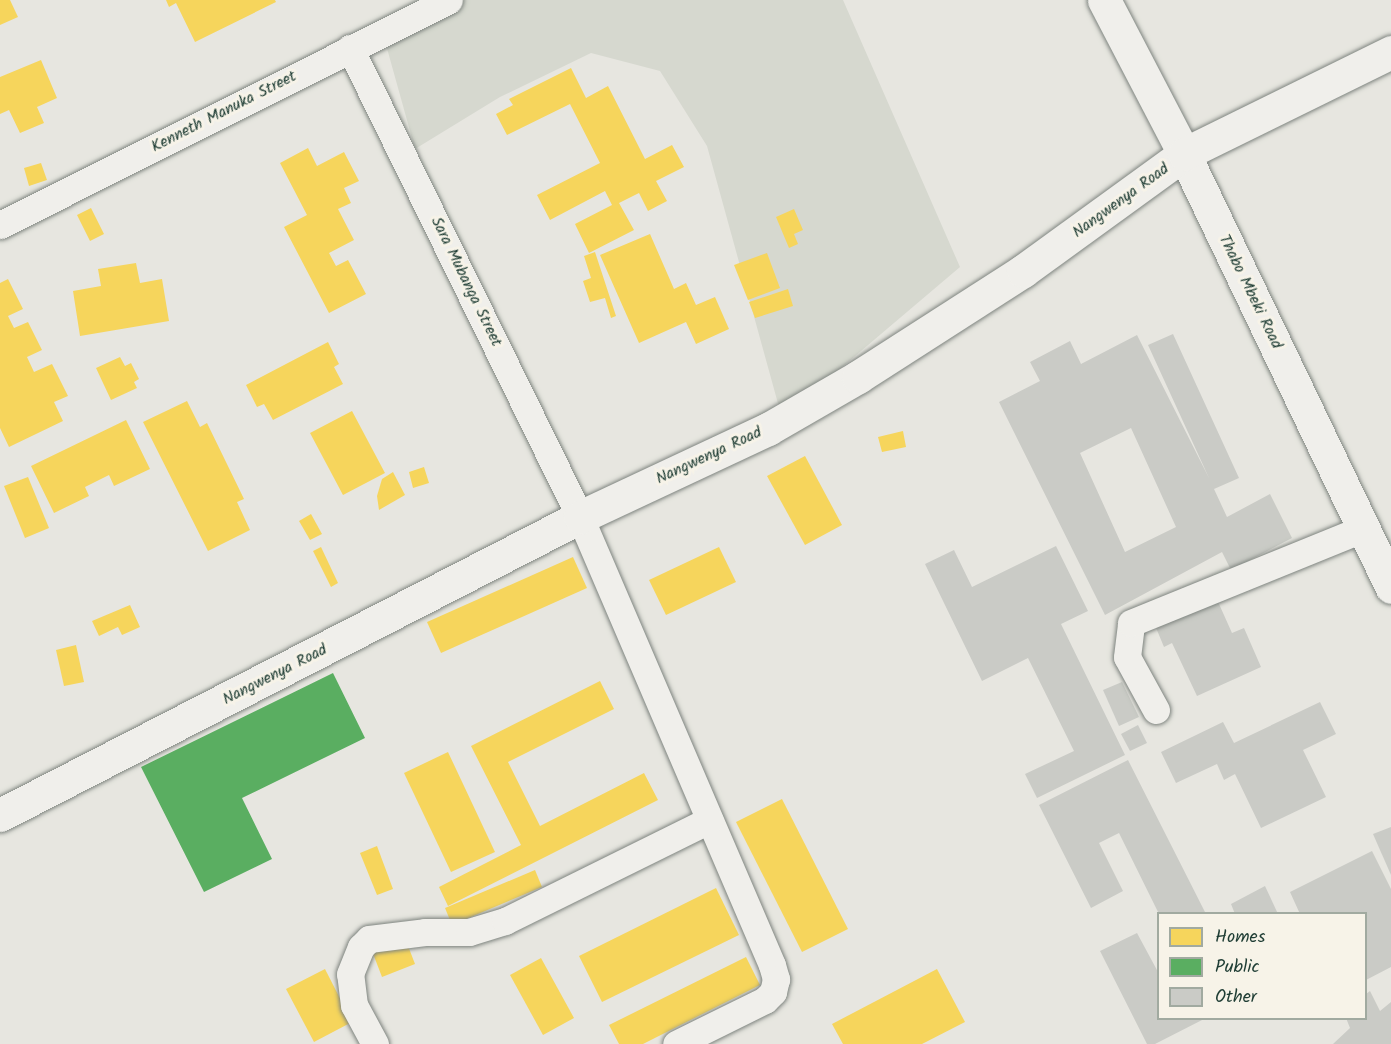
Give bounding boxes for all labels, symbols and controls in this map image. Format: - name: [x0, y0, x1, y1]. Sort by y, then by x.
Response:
- street label: Kenneth Manuka Street: [148, 67, 300, 157]
- street label: Nangwenya Road: [1069, 160, 1173, 242]
- street label: Sara Mubanga Street: [426, 214, 506, 350]
- street label: Thabo Mbeki Road: [1214, 232, 1286, 352]
- street label: Nangwenya Road: [653, 423, 765, 489]
- street label: Nangwenya Road: [220, 640, 330, 710]
- legend: [1157, 912, 1367, 1020]
- text: Homes: [1215, 923, 1265, 952]
- text: Public: [1215, 953, 1260, 982]
- text: Other: [1215, 983, 1257, 1012]

